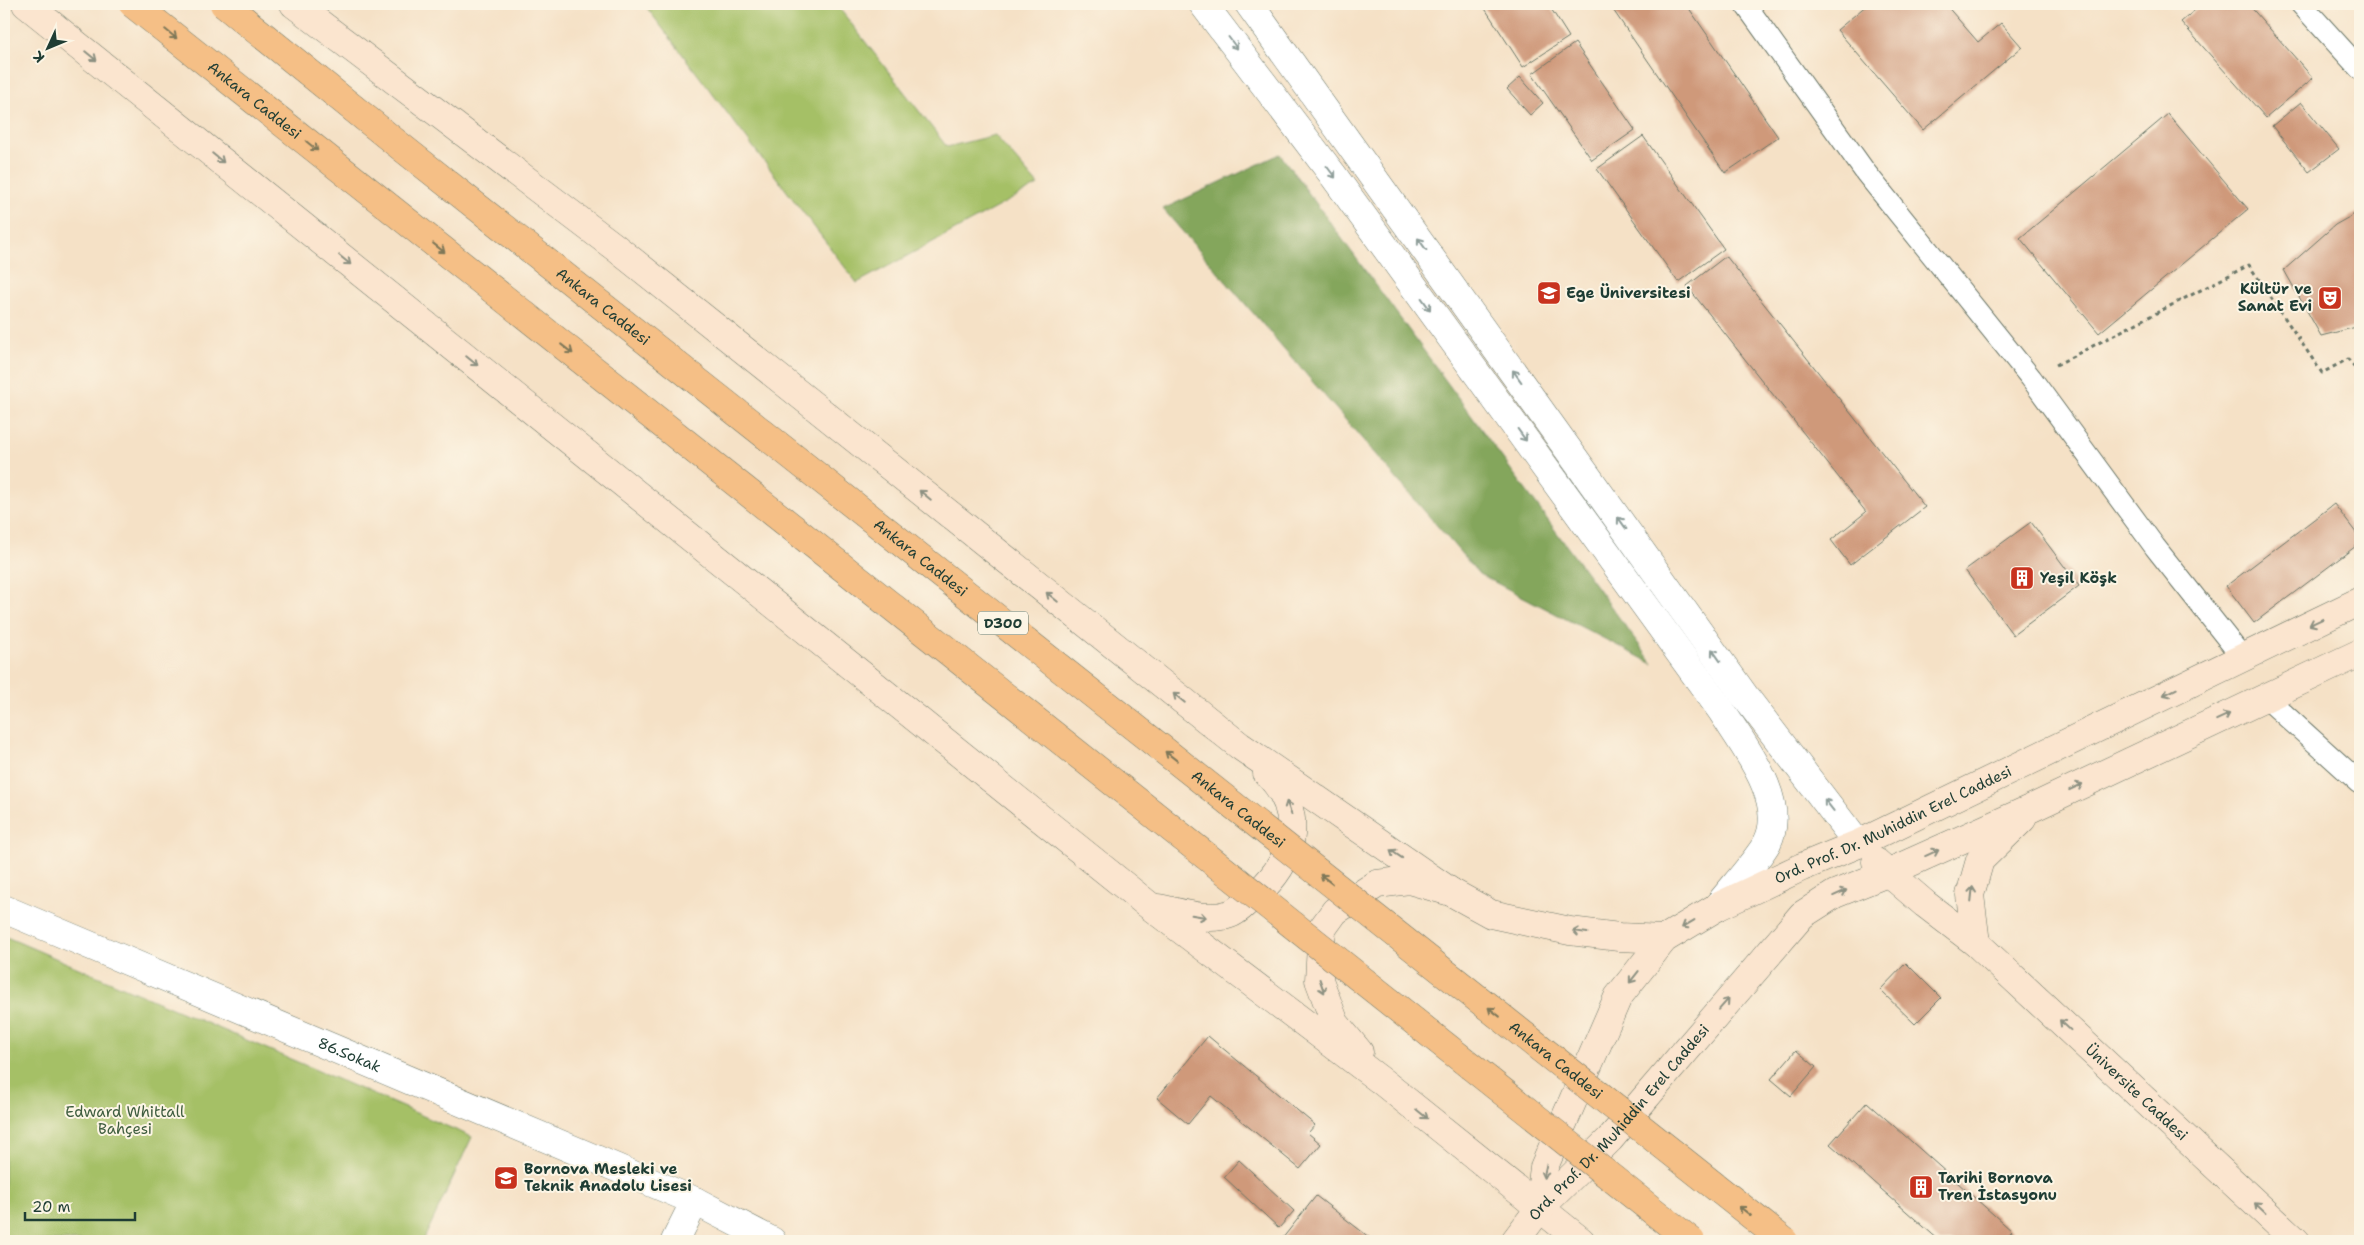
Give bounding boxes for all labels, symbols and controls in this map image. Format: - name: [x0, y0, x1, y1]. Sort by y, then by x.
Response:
- north arrow: [22, 22, 72, 72]
- one-way arrow: [165, 29, 178, 40]
- one-way arrow: [1227, 36, 1238, 49]
- text: K: [29, 47, 48, 67]
- one-way arrow: [85, 51, 98, 62]
- street label: Ankara Caddesi: [203, 57, 305, 144]
- one-way arrow: [305, 141, 318, 152]
- one-way arrow: [211, 152, 224, 163]
- one-way arrow: [1325, 165, 1336, 178]
- one-way arrow: [1417, 238, 1428, 251]
- one-way arrow: [432, 242, 445, 253]
- one-way arrow: [338, 254, 351, 265]
- street label: Ankara Caddesi: [552, 263, 654, 350]
- place label: Kültür ve Sanat Evi: [2238, 279, 2312, 316]
- school or university icon: Ege Üniversitesi: [1536, 280, 1562, 306]
- place label: Ege Üniversitesi: [1566, 283, 1691, 303]
- theatre icon: Kültür ve Sanat Evi: [2317, 285, 2343, 311]
- one-way arrow: [1421, 297, 1431, 311]
- one-way arrow: [560, 343, 573, 354]
- one-way arrow: [465, 356, 478, 367]
- one-way arrow: [1512, 369, 1522, 383]
- one-way arrow: [1517, 428, 1527, 442]
- one-way arrow: [919, 490, 932, 501]
- street label: Ankara Caddesi: [870, 515, 972, 601]
- one-way arrow: [1617, 516, 1627, 530]
- building icon: Yeşil Köşk: [2009, 565, 2035, 591]
- place label: Yeşil Köşk: [2040, 568, 2117, 588]
- one-way arrow: [1046, 591, 1059, 602]
- road number: D300: [978, 612, 1028, 634]
- one-way arrow: [2309, 618, 2324, 627]
- one-way arrow: [1711, 649, 1721, 663]
- one-way arrow: [2163, 688, 2178, 698]
- one-way arrow: [1173, 692, 1186, 703]
- one-way arrow: [2215, 712, 2230, 721]
- one-way arrow: [1165, 751, 1178, 762]
- street label: Ord. Prof. Dr. Muhiddin Erel Caddesi: [1771, 761, 2015, 889]
- street label: Ankara Caddesi: [1187, 766, 1289, 853]
- one-way arrow: [2068, 782, 2083, 791]
- one-way arrow: [1823, 799, 1834, 812]
- one-way arrow: [1284, 801, 1293, 816]
- one-way arrow: [1924, 848, 1939, 858]
- one-way arrow: [1389, 849, 1403, 859]
- one-way arrow: [1319, 874, 1333, 884]
- one-way arrow: [1832, 887, 1847, 897]
- one-way arrow: [1967, 887, 1976, 903]
- one-way arrow: [1191, 911, 1207, 921]
- one-way arrow: [1681, 920, 1695, 930]
- one-way arrow: [1573, 927, 1589, 937]
- one-way arrow: [1629, 970, 1639, 984]
- one-way arrow: [1318, 978, 1327, 994]
- one-way arrow: [1718, 997, 1729, 1010]
- one-way arrow: [1488, 1007, 1501, 1018]
- street label: Ankara Caddesi: [1505, 1017, 1607, 1104]
- one-way arrow: [2058, 1019, 2071, 1031]
- street label: Ord. Prof. Dr. Muhiddin Erel Caddesi: [1524, 1020, 1714, 1224]
- street label: 86.Sokak: [315, 1033, 384, 1077]
- street label: Üniversite Caddesi: [2081, 1040, 2192, 1145]
- park label: Edward Whittall Bahçesi: [65, 1102, 185, 1139]
- one-way arrow: [1415, 1108, 1428, 1119]
- place label: Bornova Mesleki ve Teknik Anadolu Lisesi: [524, 1159, 692, 1196]
- one-way arrow: [1539, 1163, 1549, 1179]
- school or university icon: Bornova Mesleki ve Teknik Anadolu Lisesi: [493, 1165, 519, 1191]
- place label: Tarihi Bornova Tren İstasyonu: [1938, 1168, 2057, 1205]
- building icon: Tarihi Bornova Tren İstasyonu: [1908, 1174, 1934, 1200]
- scale bar: [25, 1190, 135, 1222]
- text: 20 m: [32, 1197, 71, 1217]
- one-way arrow: [2254, 1202, 2267, 1214]
- one-way arrow: [1739, 1206, 1752, 1217]

